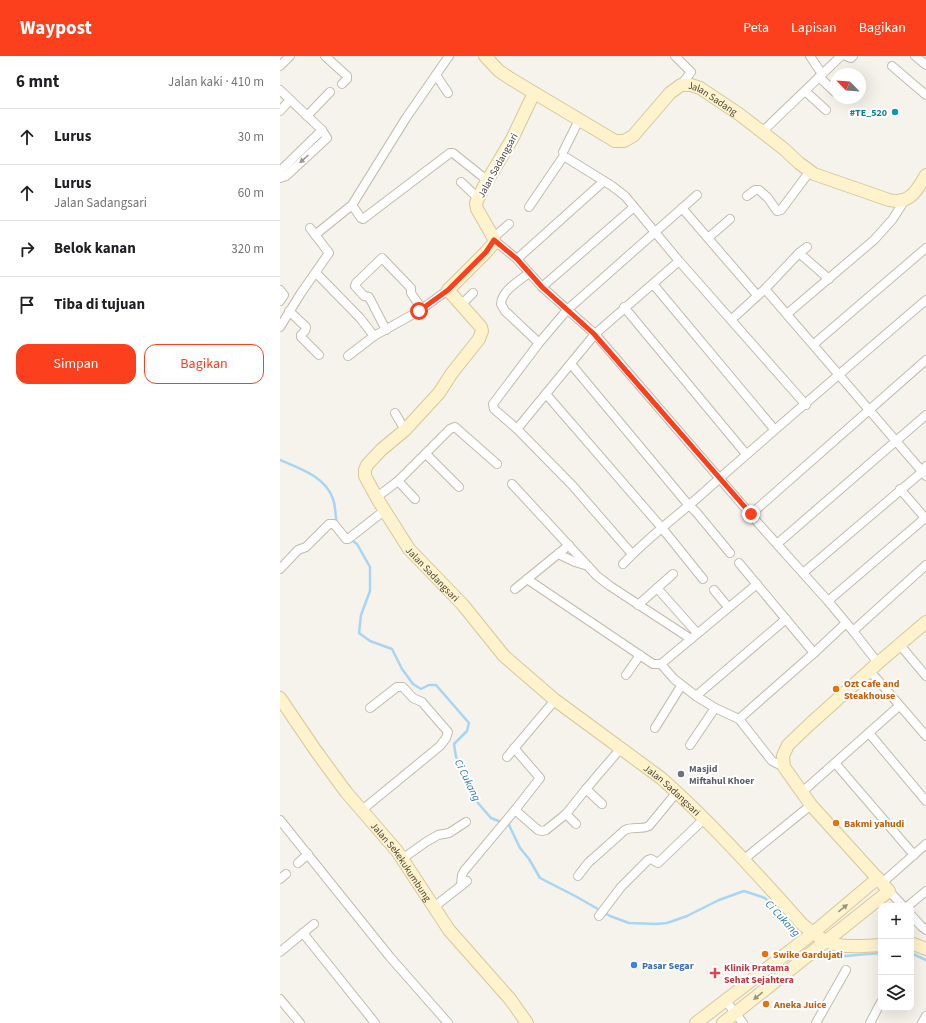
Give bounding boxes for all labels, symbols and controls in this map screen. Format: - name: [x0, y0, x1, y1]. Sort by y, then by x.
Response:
- text: Waypost: [20, 15, 92, 42]
- text: Peta: [743, 18, 769, 38]
- text: Lapisan: [791, 18, 837, 38]
- text: Bagikan: [859, 18, 906, 38]
- north arrow: [830, 68, 866, 104]
- text: 6 mnt: [16, 70, 59, 94]
- text: Jalan kaki · 410 m: [168, 73, 264, 91]
- street label: Jalan Sadang: [688, 79, 740, 119]
- place label: #TE_520: [850, 106, 887, 120]
- marker: #TE_520: [890, 107, 900, 117]
- icon: ahead: [16, 126, 38, 148]
- text: Lurus: [54, 126, 91, 147]
- text: 30 m: [238, 128, 264, 146]
- street label: Jalan Sadangsari: [474, 131, 521, 200]
- one-way arrow: [299, 155, 310, 164]
- text: Lurus: [54, 173, 91, 194]
- icon: ahead: [16, 182, 38, 204]
- text: 60 m: [238, 184, 264, 202]
- text: Jalan Sadangsari: [54, 194, 147, 212]
- icon: right: [16, 238, 38, 260]
- text: Belok kanan: [54, 238, 136, 259]
- text: 320 m: [231, 240, 264, 258]
- icon: arrive: [16, 294, 38, 316]
- text: Tiba di tujuan: [54, 294, 145, 315]
- route start: [410, 302, 428, 320]
- button: Simpan: [16, 344, 136, 384]
- button: Bagikan: [144, 344, 264, 384]
- route end: [742, 505, 760, 523]
- street label: Jalan Sadangsari: [402, 544, 462, 605]
- place label: Ozt Cafe and Steakhouse: [844, 677, 900, 703]
- marker: Ozt Cafe and Steakhouse: [831, 684, 841, 694]
- water label: Ci Cukang: [451, 757, 484, 804]
- street label: Jalan Sadangsari: [640, 762, 703, 819]
- place label: Masjid Miftahul Khoer: [689, 762, 754, 788]
- marker: Masjid Miftahul Khoer: [676, 769, 686, 779]
- place label: Bakmi yahudi: [844, 817, 905, 831]
- marker: Bakmi yahudi: [831, 818, 841, 828]
- street label: Jalan Sekekukumbung: [367, 819, 434, 905]
- water label: Ci Cukang: [762, 897, 804, 940]
- map controls: [878, 903, 914, 1011]
- button: +: [878, 903, 914, 939]
- one-way arrow: [837, 904, 848, 913]
- button: −: [878, 939, 914, 975]
- place label: Swike Gardujati: [773, 948, 843, 962]
- marker: Swike Gardujati: [760, 949, 770, 959]
- place label: Pasar Segar: [642, 959, 694, 973]
- marker: Pasar Segar: [629, 960, 639, 970]
- place label: Klinik Pratama Sehat Sejahtera: [724, 961, 794, 987]
- marker: Klinik Pratama Sehat Sejahtera: [709, 967, 721, 979]
- button: layers: [878, 975, 914, 1011]
- one-way arrow: [753, 991, 764, 1000]
- place label: Aneka Juice: [773, 998, 826, 1012]
- marker: Aneka Juice: [761, 999, 771, 1009]

